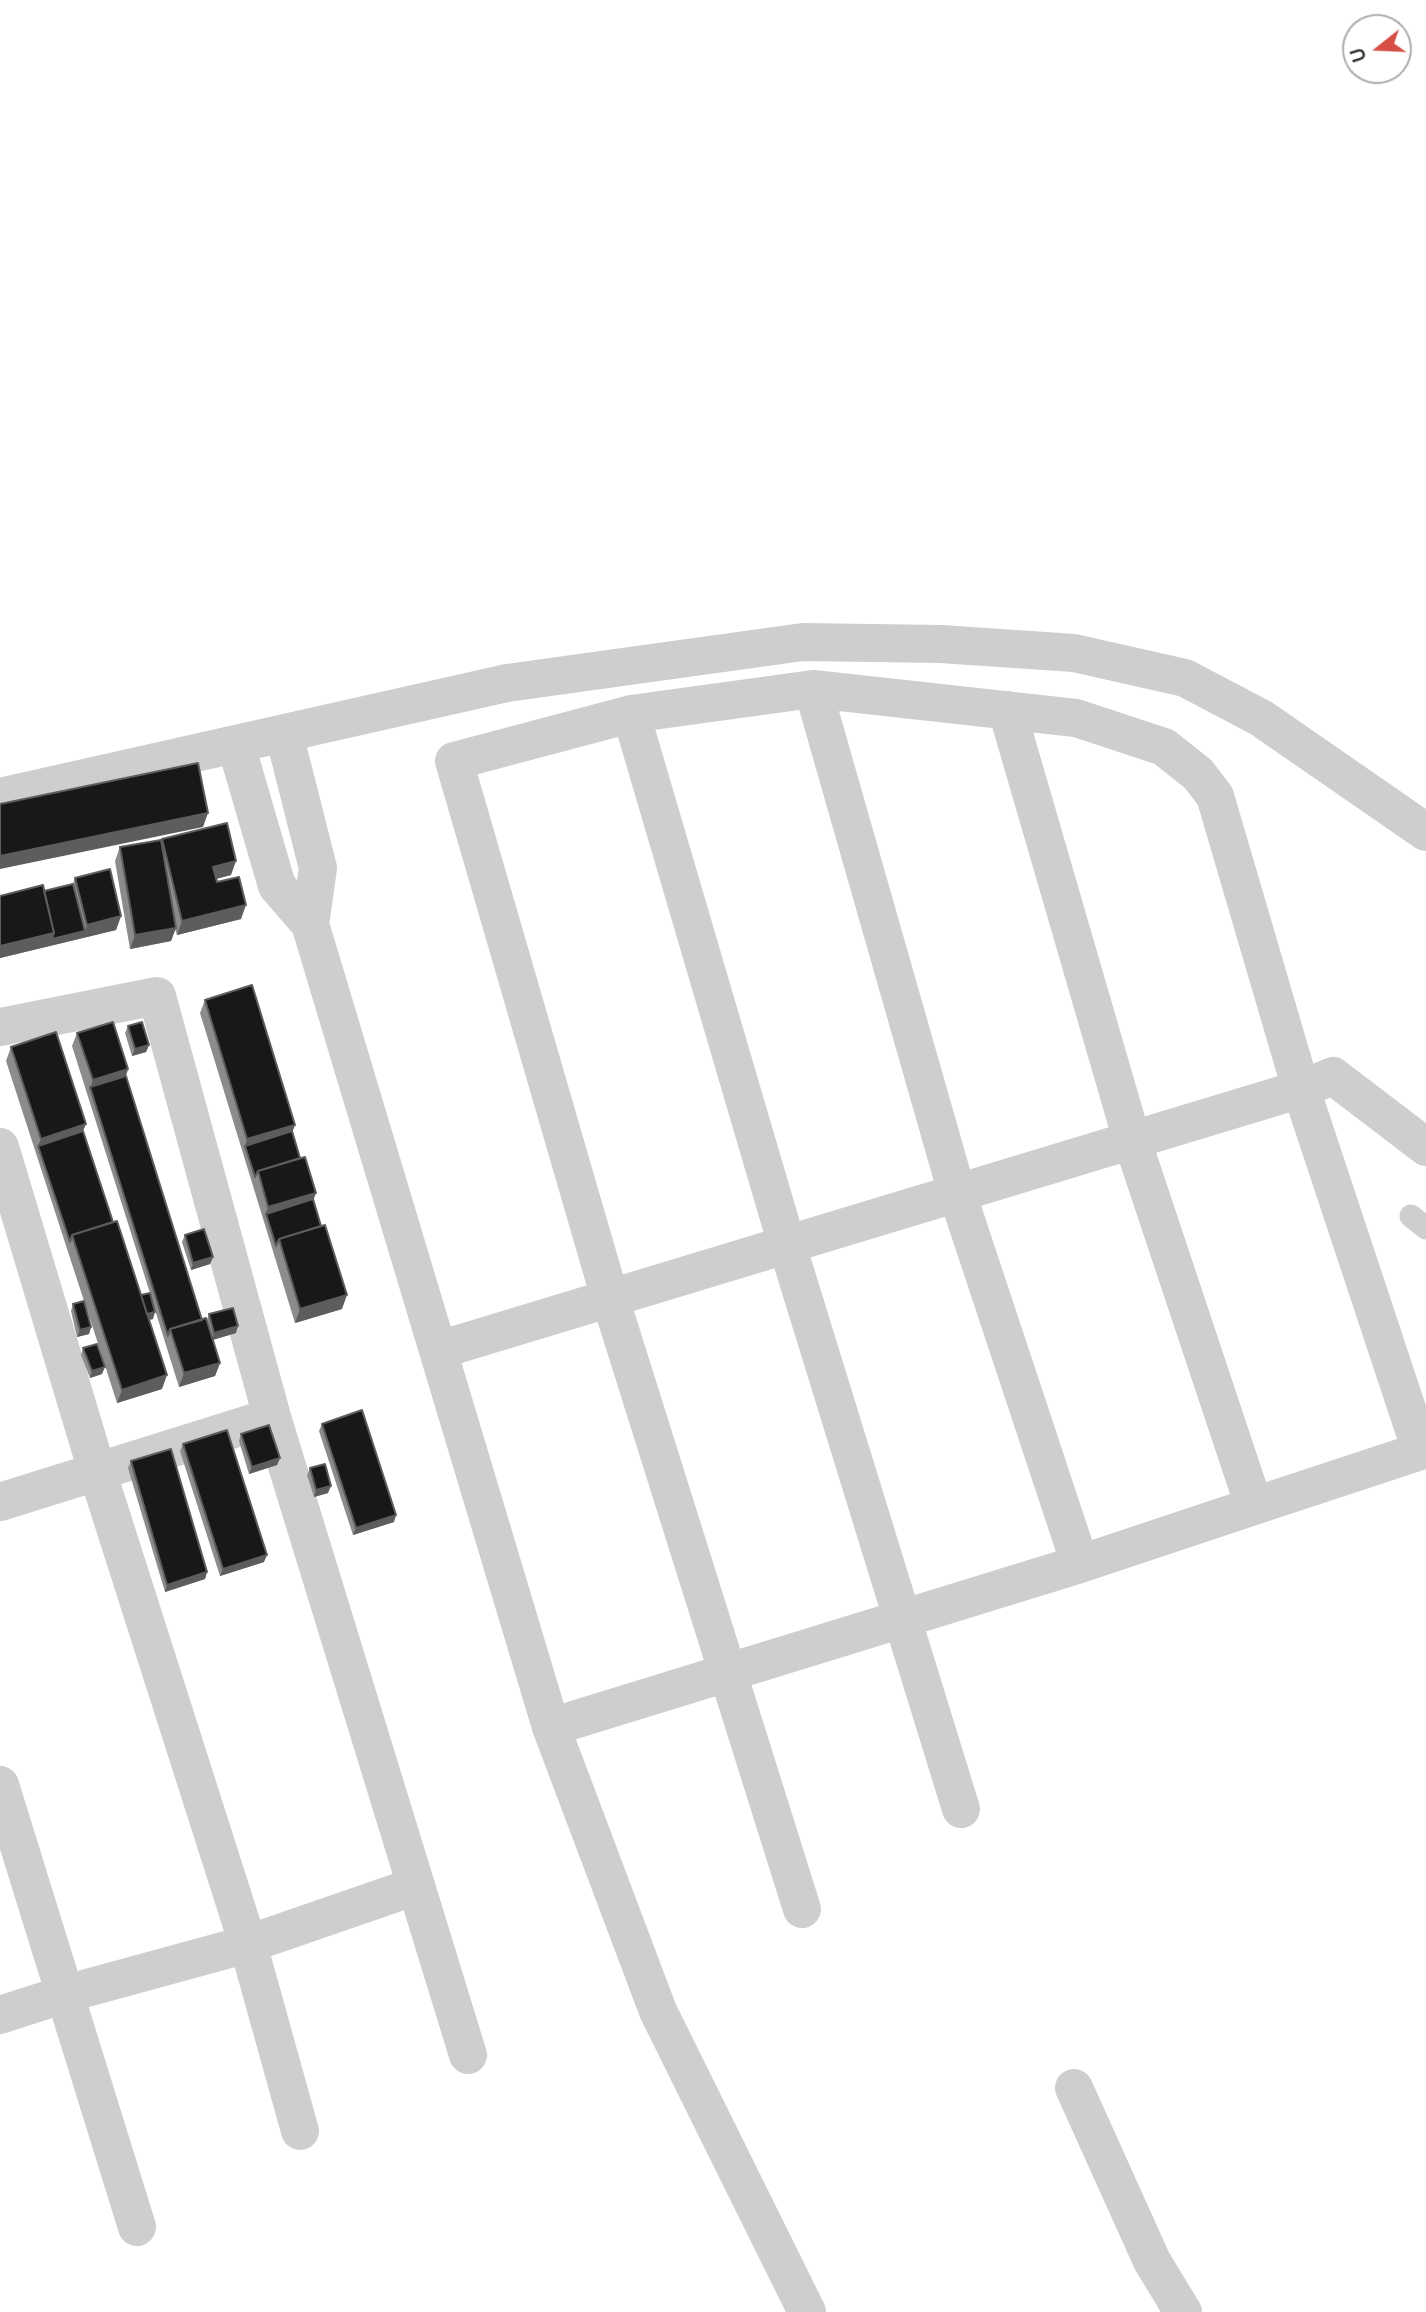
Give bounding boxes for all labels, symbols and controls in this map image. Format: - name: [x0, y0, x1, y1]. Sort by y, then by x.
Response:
- north arrow: [1342, 14, 1412, 84]
- text: U: [1345, 45, 1372, 65]

